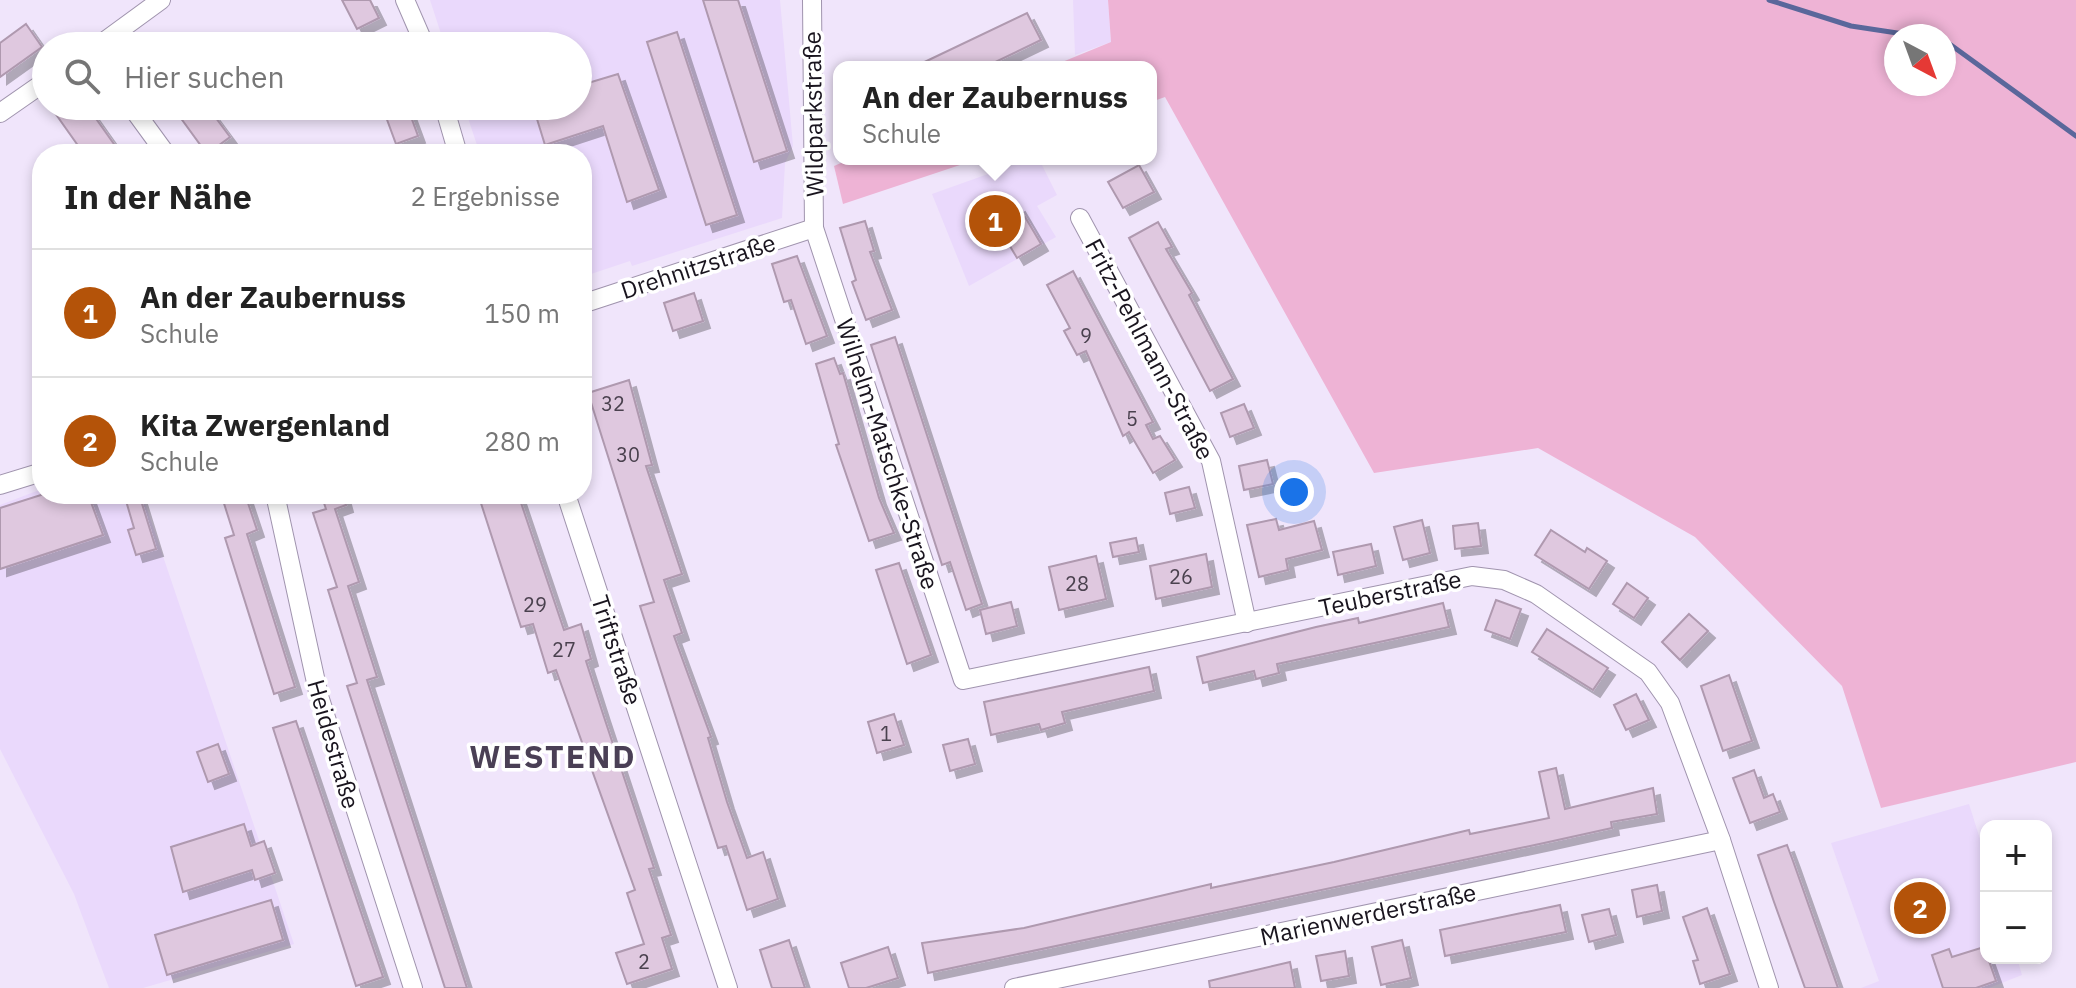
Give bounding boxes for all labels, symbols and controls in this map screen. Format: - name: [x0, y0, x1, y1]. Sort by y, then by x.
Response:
- north arrow: [1884, 24, 1956, 96]
- street label: Wildparkstraße: [796, 31, 830, 197]
- search box: [32, 32, 592, 120]
- icon: search: [60, 54, 104, 98]
- text: Hier suchen: [124, 57, 285, 96]
- popup: [833, 61, 1157, 165]
- text: An der Zaubernuss: [862, 77, 1128, 116]
- text: Schule: [862, 116, 941, 150]
- text: In der Nähe: [64, 174, 252, 218]
- text: 2 Ergebnisse: [411, 179, 560, 213]
- pin: 1: [969, 191, 1021, 251]
- street label: Drehnitzstraße: [617, 226, 779, 306]
- street label: Fritz-Pehlmann-Straße: [1078, 233, 1222, 465]
- text: An der Zaubernuss: [140, 277, 406, 316]
- text: 1: [82, 296, 98, 330]
- text: 150 m: [484, 296, 560, 330]
- street label: Wilhelm-Matschke-Straße: [829, 314, 947, 594]
- text: Schule: [140, 316, 219, 350]
- house number: 9: [1080, 322, 1092, 349]
- house number: 32: [601, 390, 625, 417]
- text: Kita Zwergenland: [140, 405, 390, 444]
- house number: 5: [1126, 405, 1138, 432]
- text: 2: [82, 424, 98, 458]
- text: 280 m: [484, 424, 560, 458]
- house number: 30: [616, 441, 640, 468]
- text: Schule: [140, 444, 219, 478]
- your location: [1274, 472, 1314, 512]
- street label: Teuberstraße: [1316, 562, 1464, 624]
- house number: 26: [1169, 563, 1193, 590]
- house number: 28: [1065, 570, 1089, 597]
- house number: 29: [523, 591, 547, 618]
- street label: Triftstraße: [584, 591, 650, 709]
- house number: 27: [552, 636, 576, 663]
- street label: Heidestraße: [300, 676, 368, 812]
- house number: 1: [880, 720, 892, 747]
- district label: WESTEND: [469, 735, 637, 777]
- map controls: [1980, 820, 2052, 964]
- button: +: [1980, 820, 2052, 892]
- street label: Marienwerderstraße: [1257, 875, 1479, 953]
- pin: 2: [1894, 878, 1946, 938]
- button: −: [1980, 892, 2052, 964]
- house number: 2: [638, 948, 650, 975]

